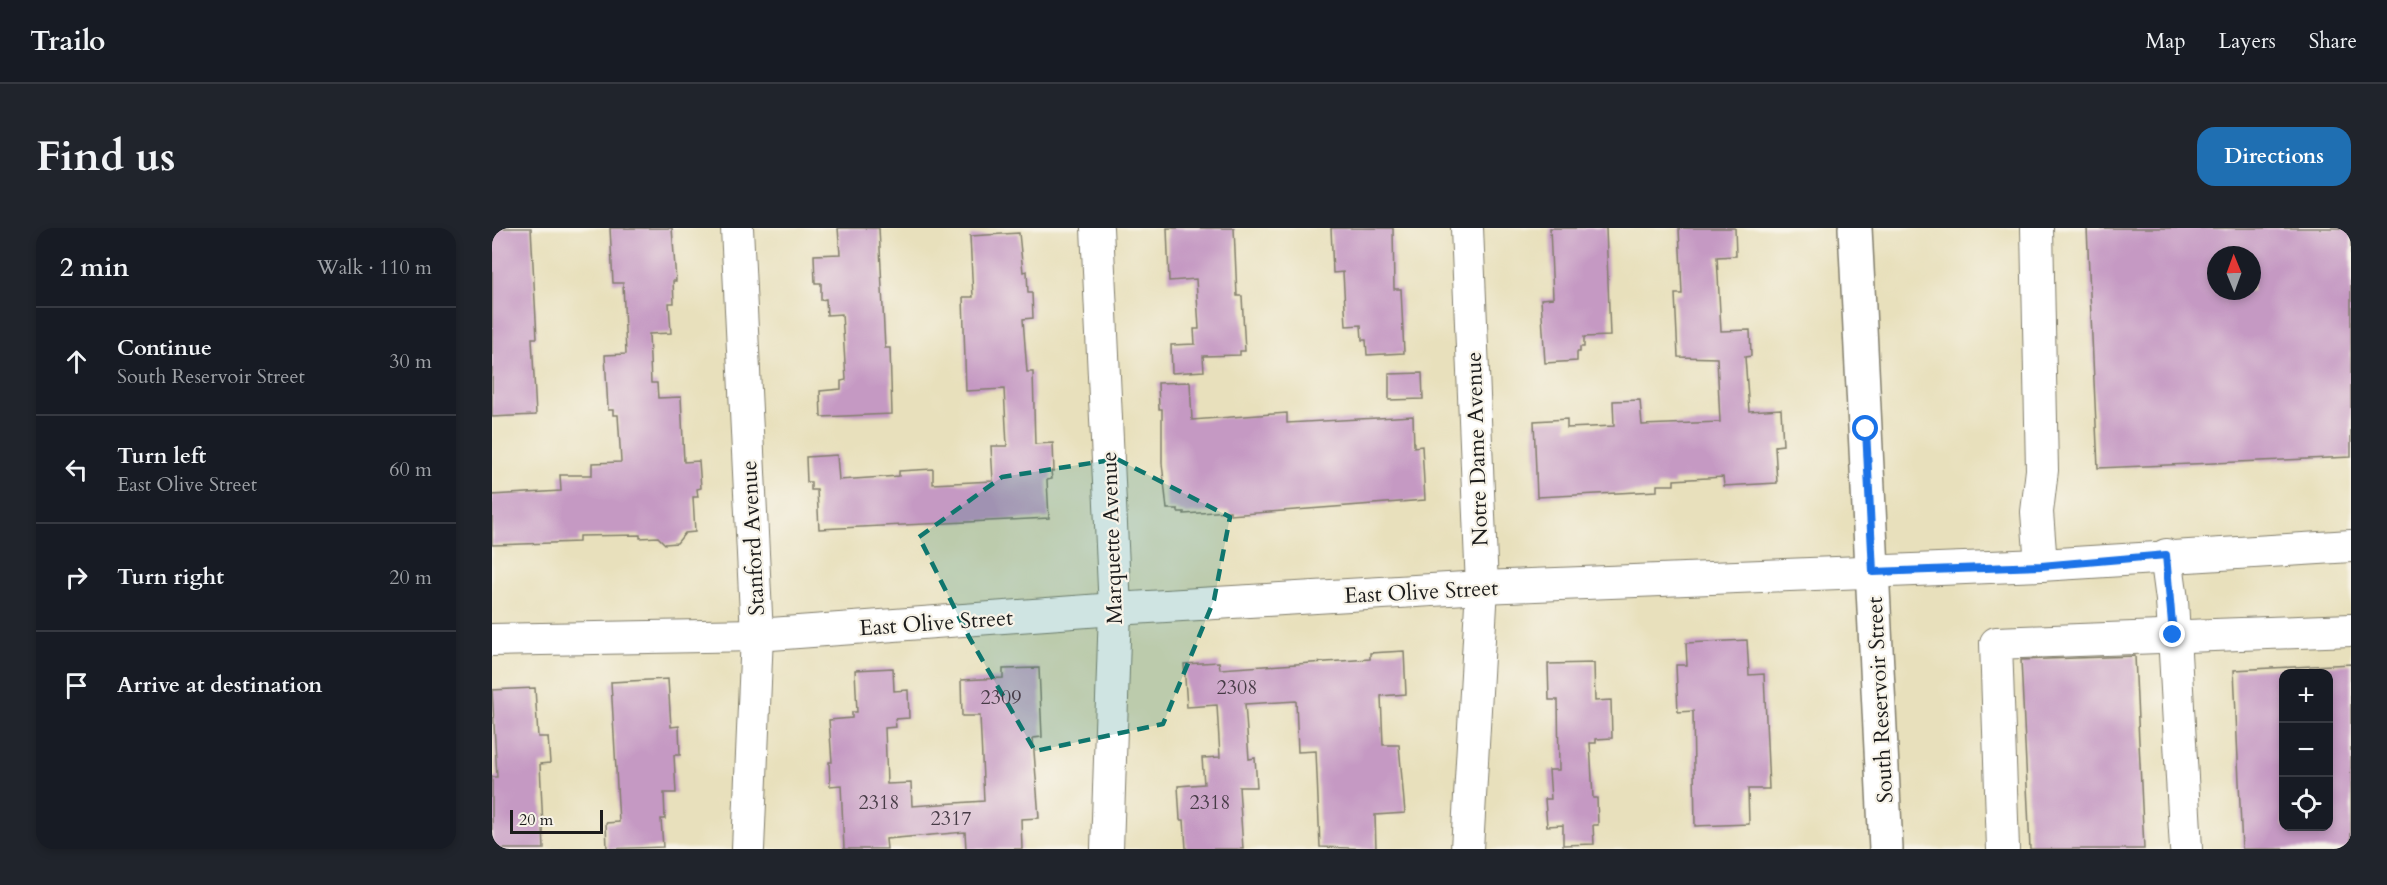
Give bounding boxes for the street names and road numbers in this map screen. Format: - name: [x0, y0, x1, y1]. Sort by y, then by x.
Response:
- street label: Notre Dame Avenue: [1459, 351, 1495, 547]
- street label: Marquette Avenue: [1094, 451, 1130, 625]
- street label: Stanford Avenue: [734, 459, 772, 616]
- street label: East Olive Street: [1343, 573, 1499, 611]
- street label: South Reservoir Street: [1860, 596, 1900, 804]
- street label: East Olive Street: [858, 603, 1014, 643]

